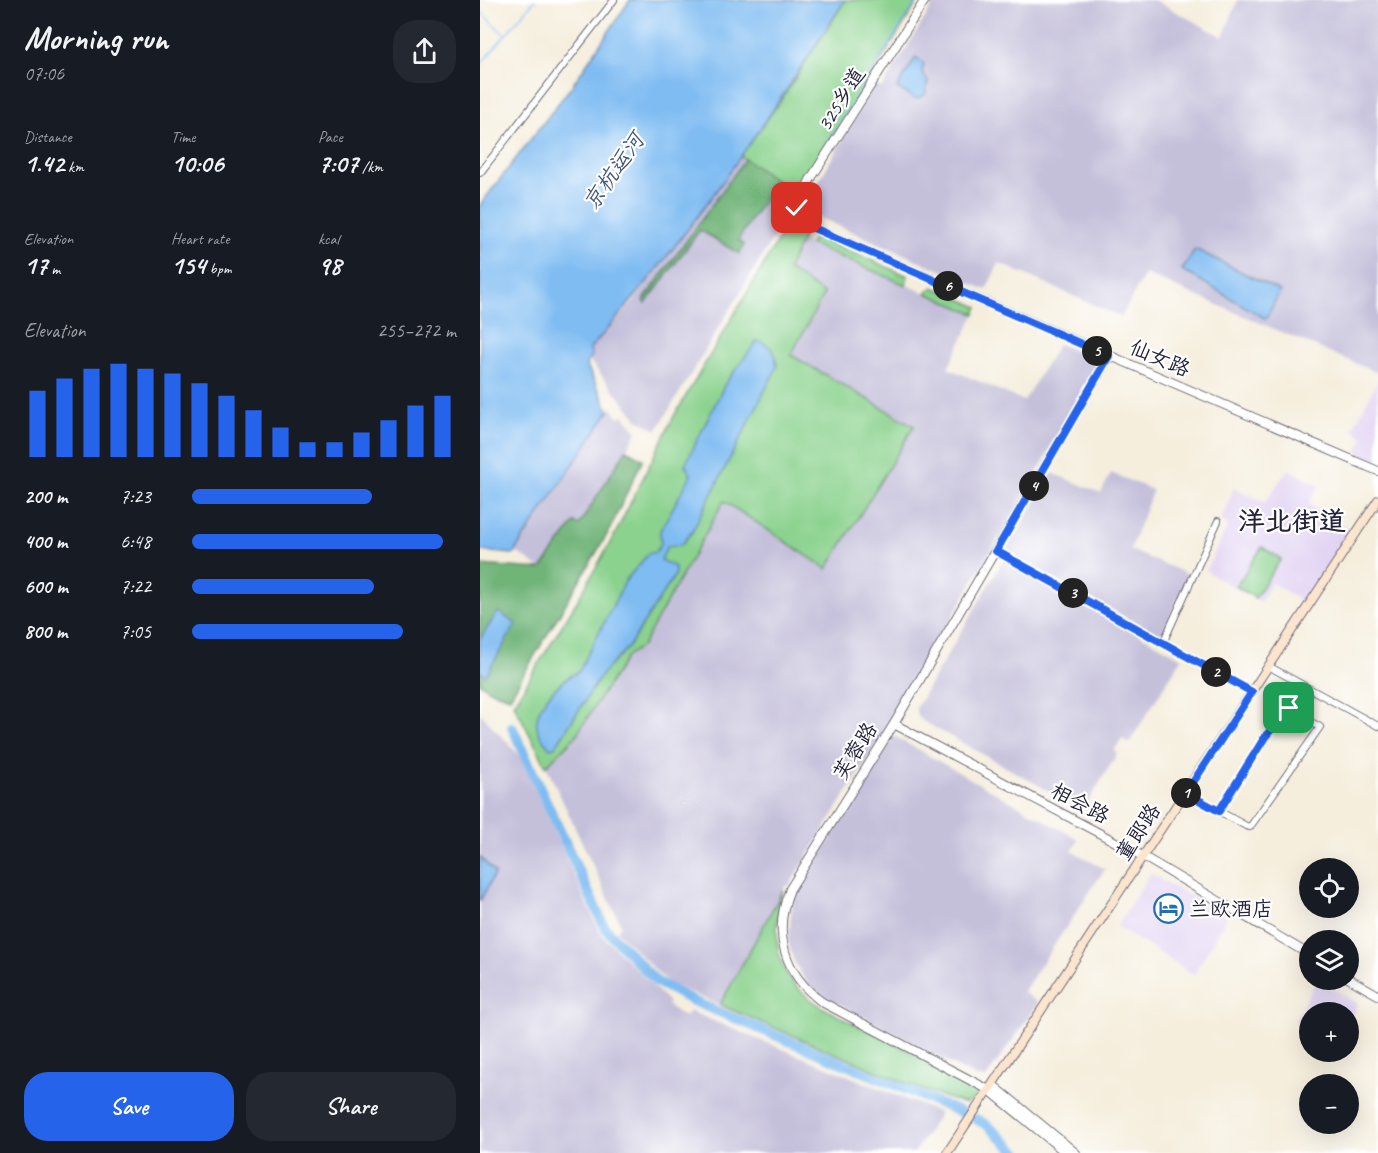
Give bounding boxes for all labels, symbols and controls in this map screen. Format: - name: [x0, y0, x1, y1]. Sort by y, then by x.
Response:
- text: Morning run: [24, 17, 168, 59]
- button: share: [393, 20, 456, 83]
- text: 07:06: [24, 61, 64, 86]
- street label: 325乡道: [811, 62, 871, 136]
- water label: 京杭运河: [577, 125, 652, 216]
- text: Distance: [24, 127, 72, 147]
- text: Time: [171, 127, 195, 147]
- text: Pace: [318, 127, 343, 147]
- text: 1.42: [24, 147, 64, 180]
- text: 10:06: [171, 147, 224, 180]
- text: 7:07: [318, 147, 358, 180]
- text: km: [64, 157, 84, 177]
- text: /km: [358, 157, 383, 177]
- pin: [771, 182, 822, 233]
- icon: check: [780, 191, 813, 224]
- text: Elevation: [24, 229, 73, 249]
- text: Heart rate: [171, 229, 229, 249]
- text: kcal: [318, 229, 339, 249]
- text: 17: [24, 249, 47, 282]
- text: 154: [171, 249, 206, 282]
- text: 98: [318, 249, 341, 282]
- text: m: [47, 259, 60, 279]
- text: bpm: [206, 259, 232, 279]
- pin: 6: [933, 271, 963, 301]
- text: 6: [944, 276, 952, 296]
- text: Elevation: [24, 318, 86, 343]
- text: 255–272 m: [377, 318, 456, 343]
- street label: 仙女路: [1126, 334, 1194, 382]
- pin: 5: [1082, 336, 1112, 366]
- text: 5: [1094, 341, 1100, 361]
- pin: 4: [1019, 471, 1049, 501]
- text: 4: [1030, 476, 1038, 496]
- text: 200 m: [24, 484, 67, 509]
- text: 7:23: [120, 484, 151, 509]
- district label: 洋北街道: [1238, 504, 1346, 538]
- text: 400 m: [24, 529, 67, 554]
- text: 6:48: [120, 529, 151, 554]
- text: 600 m: [24, 574, 68, 599]
- text: 7:22: [120, 574, 151, 599]
- pin: 3: [1058, 578, 1088, 608]
- text: 3: [1069, 583, 1077, 603]
- text: 800 m: [24, 619, 67, 644]
- text: 7:05: [120, 619, 151, 644]
- pin: 2: [1201, 657, 1231, 687]
- text: 2: [1212, 662, 1220, 682]
- pin: [1263, 682, 1314, 733]
- icon: arrive: [1272, 691, 1305, 724]
- street label: 芙蓉路: [827, 717, 883, 785]
- street label: 相会路: [1046, 777, 1114, 829]
- pin: 1: [1171, 778, 1201, 808]
- text: 1: [1182, 783, 1190, 803]
- street label: 董郎路: [1110, 799, 1166, 865]
- map controls: [1299, 858, 1359, 1134]
- button: locate: [1299, 858, 1359, 918]
- hotel icon: 兰欧酒店: [1152, 893, 1184, 925]
- place label: 兰欧酒店: [1189, 896, 1273, 922]
- button: layers: [1299, 930, 1359, 990]
- button: +: [1299, 1002, 1359, 1062]
- button: Save: [24, 1072, 234, 1141]
- button: Share: [246, 1072, 456, 1141]
- button: −: [1299, 1074, 1359, 1134]

